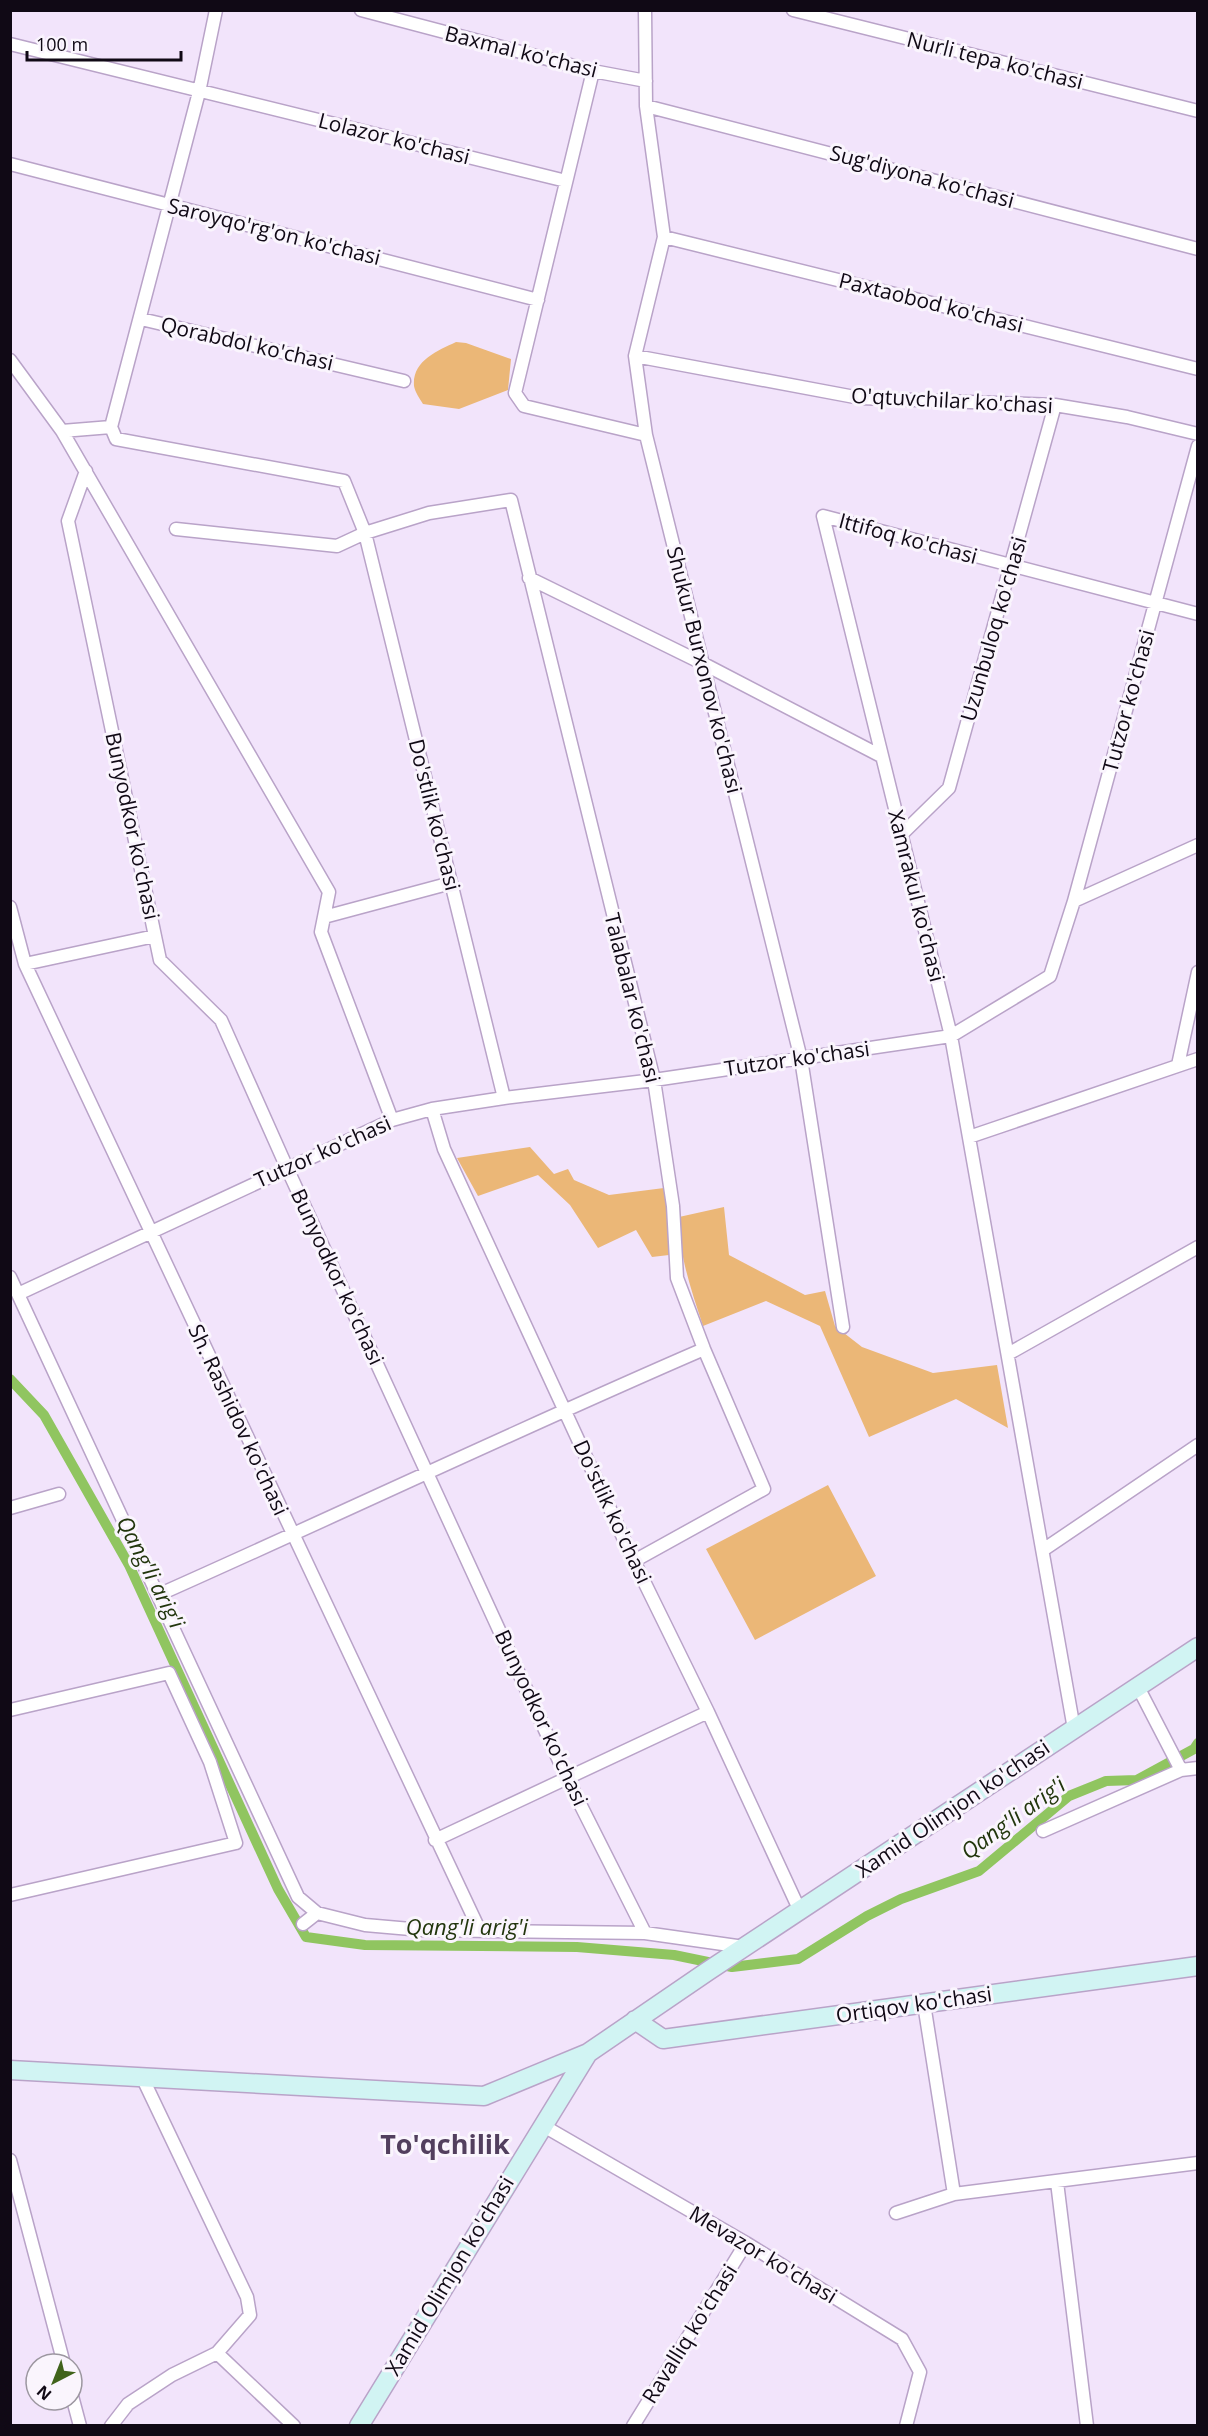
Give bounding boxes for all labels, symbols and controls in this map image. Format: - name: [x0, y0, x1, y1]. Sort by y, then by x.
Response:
- street label: Baxmal ko'chasi: [442, 19, 600, 84]
- scale bar: [27, 24, 182, 62]
- street label: Nurli tepa ko'chasi: [904, 25, 1086, 95]
- text: 100 m: [36, 32, 88, 56]
- street label: Lolazor ko'chasi: [316, 106, 473, 170]
- street label: Sug'diyona ko'chasi: [827, 138, 1018, 214]
- street label: Saroyqo'rg'on ko'chasi: [165, 191, 384, 271]
- street label: Paxtaobod ko'chasi: [836, 266, 1026, 338]
- street label: Qorabdol ko'chasi: [158, 310, 336, 377]
- street label: O'qtuvchilar ko'chasi: [850, 381, 1054, 419]
- street label: Ittifoq ko'chasi: [836, 506, 981, 570]
- street label: Uzunbuloq ko'chasi: [953, 533, 1033, 724]
- street label: Shukur Burxonov ko'chasi: [661, 543, 749, 796]
- street label: Tutzor ko'chasi: [1096, 626, 1161, 775]
- street label: Bunyodkor ko'chasi: [99, 729, 167, 922]
- street label: Do'stlik ko'chasi: [403, 736, 467, 893]
- street label: Xamrakul ko'chasi: [882, 807, 952, 985]
- street label: Talabalar ko'chasi: [598, 910, 668, 1086]
- street label: Tutzor ko'chasi: [722, 1034, 871, 1082]
- street label: Tutzor ko'chasi: [250, 1108, 395, 1194]
- street label: Bunyodkor ko'chasi: [285, 1184, 391, 1369]
- street label: Sh. Rashidov ko'chasi: [182, 1319, 296, 1520]
- street label: Do'stlik ko'chasi: [567, 1435, 658, 1588]
- water label: Qang'li arig'i: [111, 1510, 193, 1633]
- street label: Bunyodkor ko'chasi: [489, 1625, 595, 1810]
- street label: Xamid Olimjon ko'chasi: [850, 1733, 1055, 1883]
- water label: Qang'li arig'i: [954, 1769, 1071, 1865]
- water label: Qang'li arig'i: [406, 1911, 529, 1941]
- street label: Ortiqov ko'chasi: [834, 1979, 994, 2029]
- district label: To'qchilik: [380, 2125, 510, 2162]
- street label: Xamid Olimjon ko'chasi: [379, 2171, 520, 2380]
- street label: Mevazor ko'chasi: [684, 2199, 843, 2309]
- street label: Ravalliq ko'chasi: [635, 2259, 743, 2408]
- north arrow: [24, 2352, 84, 2412]
- text: N: [32, 2381, 56, 2406]

